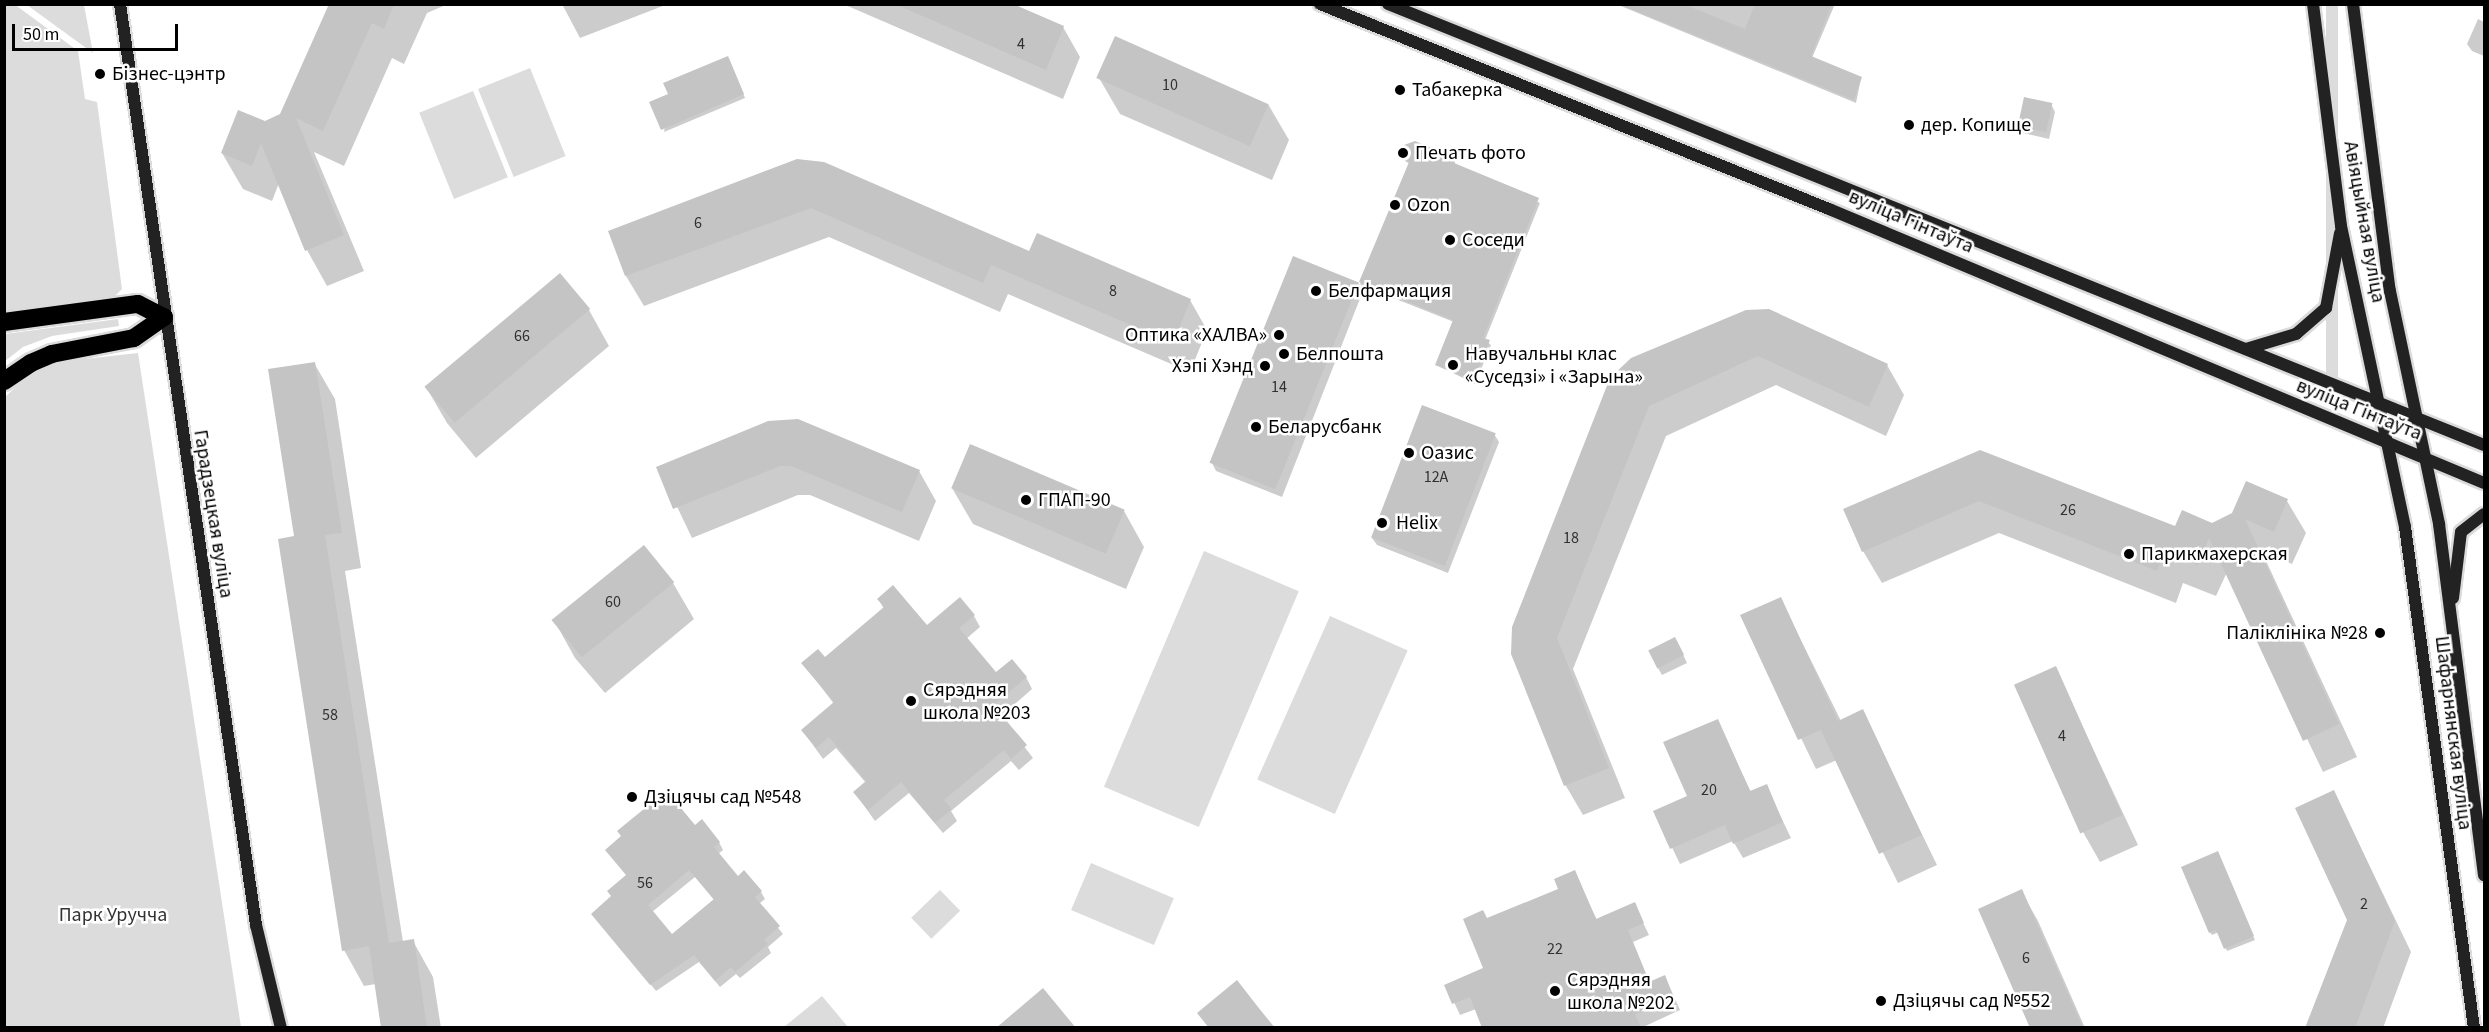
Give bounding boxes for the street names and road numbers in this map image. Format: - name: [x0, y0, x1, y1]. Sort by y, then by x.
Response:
- street label: Авіяцыйная вуліца: [2338, 139, 2390, 305]
- street label: вуліца Гінтаўта: [1845, 185, 1977, 259]
- street label: вуліца Гінтаўта: [2293, 374, 2425, 446]
- street label: Гарадзецкая вуліца: [188, 428, 238, 600]
- street label: Шафарнянская вуліца: [2429, 635, 2477, 831]

